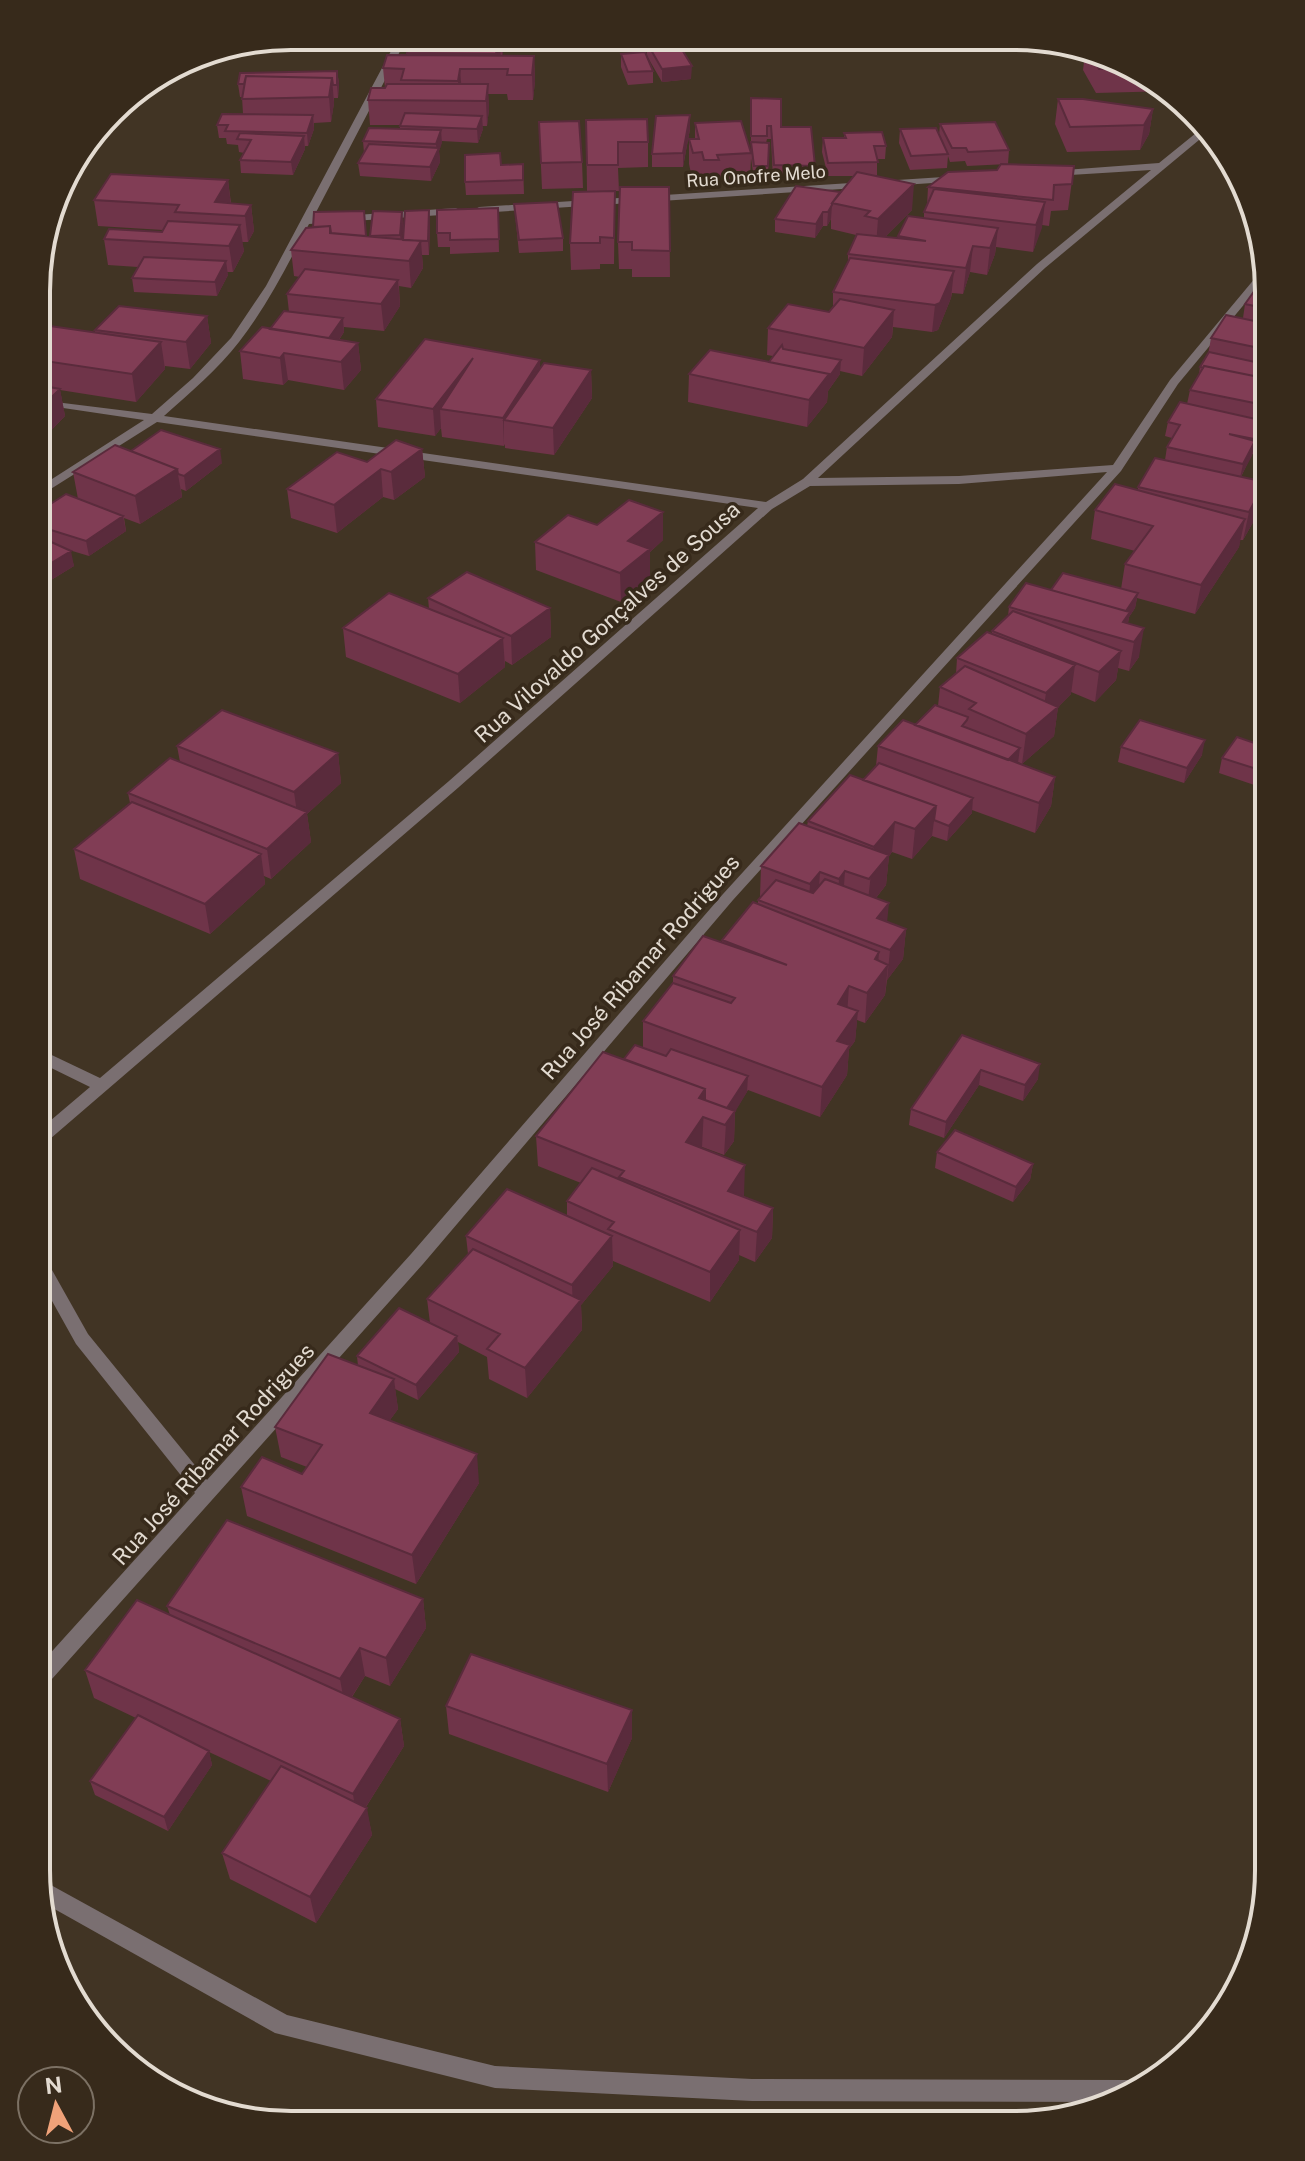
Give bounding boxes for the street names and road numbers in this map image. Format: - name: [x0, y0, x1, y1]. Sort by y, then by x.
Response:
- street label: Rua Onofre Melo: [686, 161, 826, 191]
- street label: Rua Vilovaldo Gonçalves de Sousa: [469, 496, 745, 748]
- street label: Rua José Ribamar Rodrigues: [535, 849, 745, 1085]
- street label: Rua José Ribamar Rodrigues: [107, 1338, 319, 1570]

